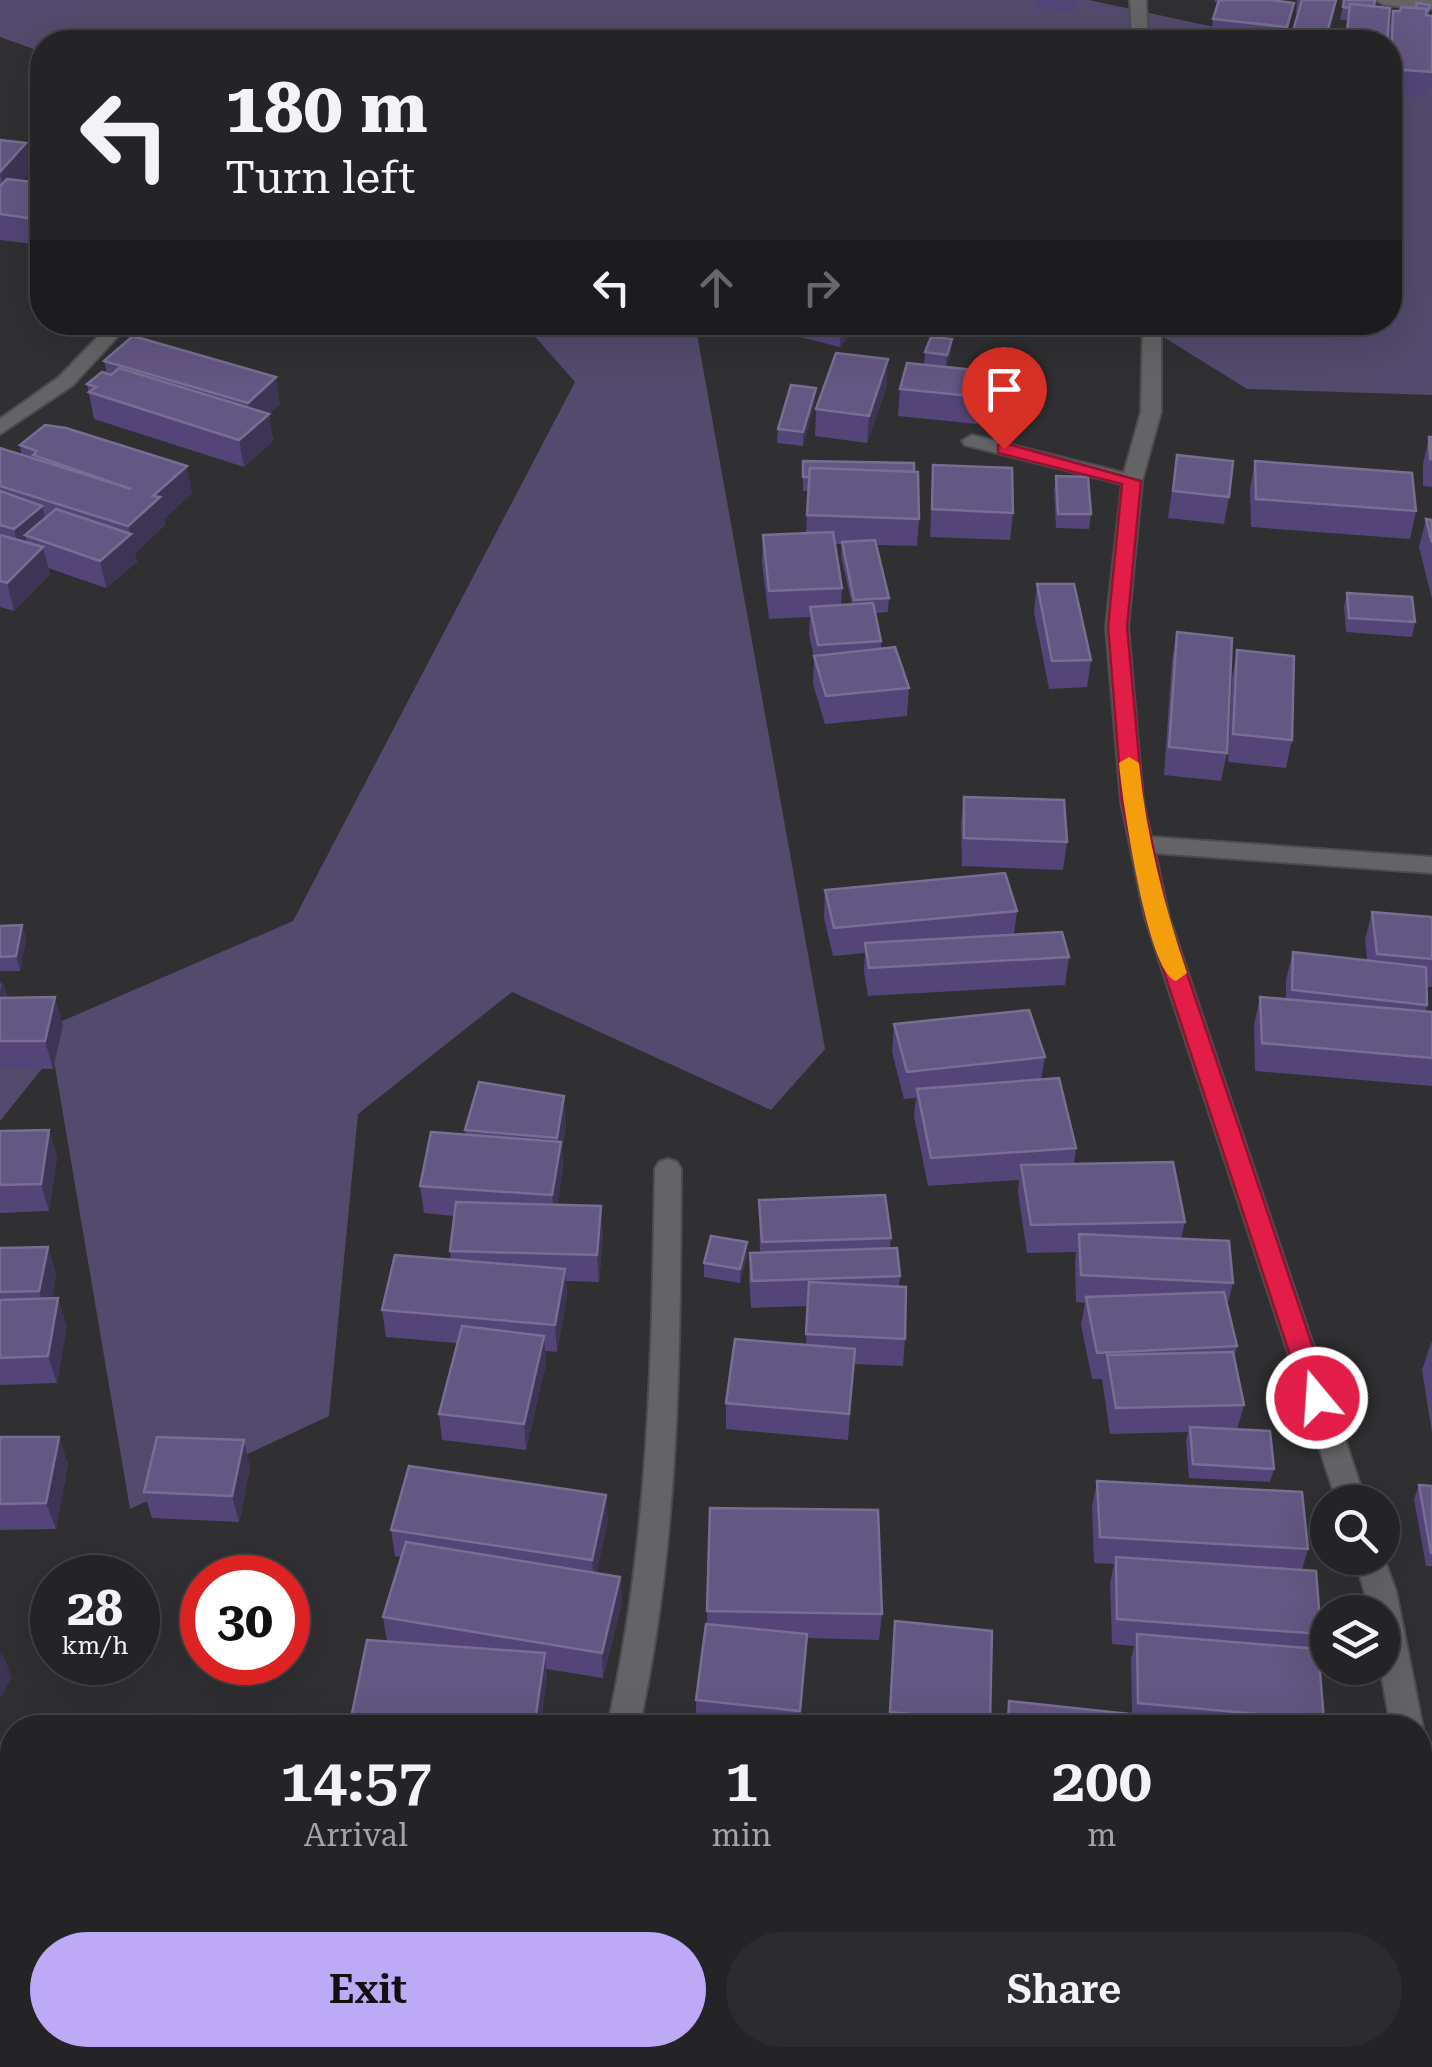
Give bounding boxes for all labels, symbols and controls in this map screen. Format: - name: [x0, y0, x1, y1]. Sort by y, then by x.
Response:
- text: 180 m: [225, 67, 428, 149]
- icon: left: [60, 70, 190, 200]
- text: Turn left: [225, 151, 415, 204]
- icon: left: [584, 260, 639, 315]
- icon: ahead: [689, 260, 744, 315]
- icon: right: [794, 260, 849, 315]
- pin: [962, 347, 1047, 450]
- icon: arrive: [977, 362, 1032, 417]
- position arrow: [1265, 1346, 1369, 1450]
- map controls: [1310, 1485, 1400, 1685]
- button: search: [1310, 1485, 1400, 1575]
- speed limit sign: 30: [180, 1555, 310, 1685]
- text: 28: [67, 1579, 123, 1637]
- button: layers: [1310, 1595, 1400, 1685]
- text: km/h: [62, 1631, 128, 1660]
- text: 14:57: [280, 1745, 432, 1816]
- text: 1: [725, 1745, 758, 1816]
- text: 200: [1051, 1745, 1152, 1816]
- text: Arrival: [304, 1816, 408, 1854]
- text: min: [712, 1816, 772, 1854]
- text: m: [1087, 1816, 1116, 1854]
- button: Exit: [30, 1932, 706, 2047]
- button: Share: [726, 1932, 1402, 2047]

